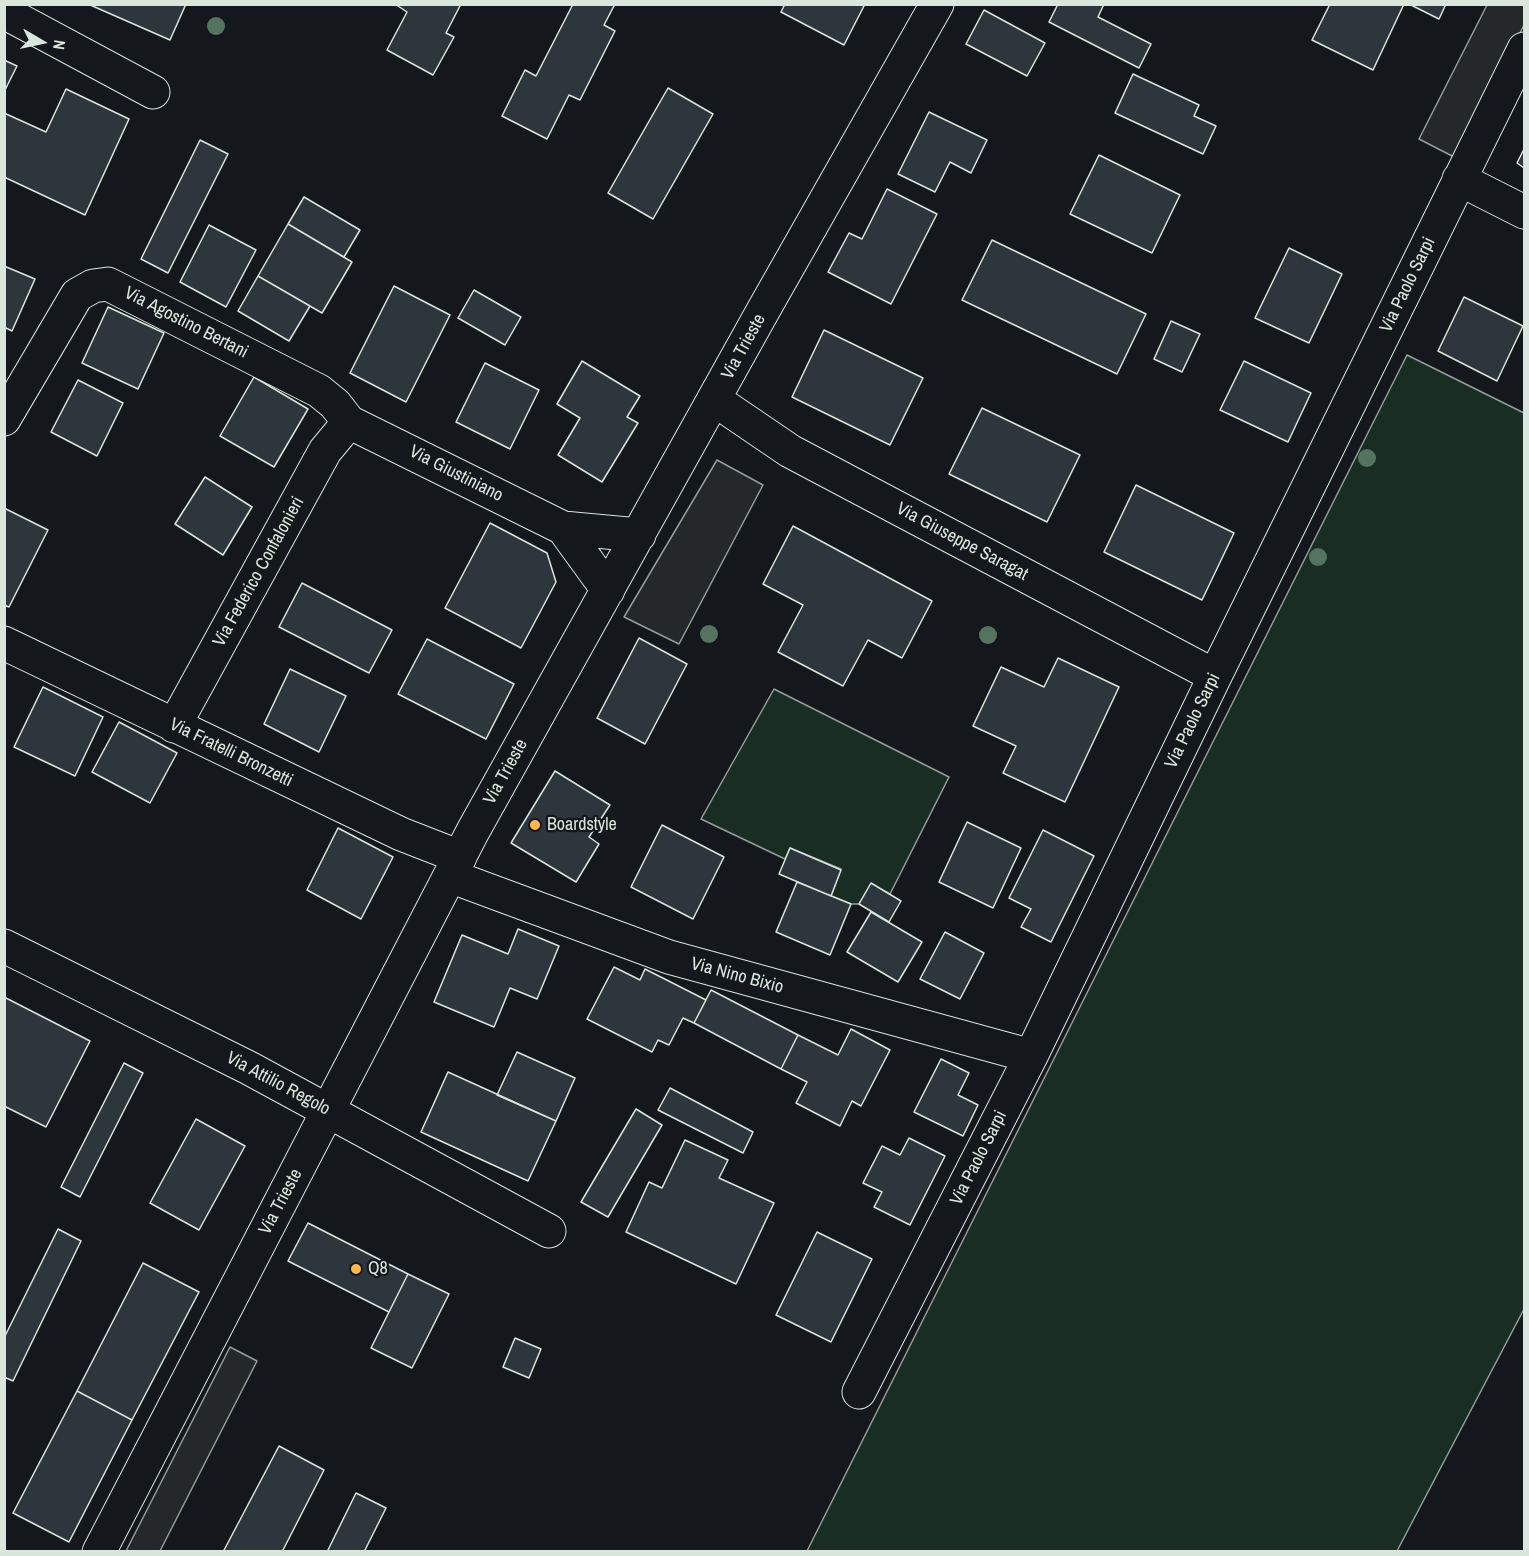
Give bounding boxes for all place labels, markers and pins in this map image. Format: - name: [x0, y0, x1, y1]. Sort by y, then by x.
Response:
- place label: Boardstyle: [547, 814, 617, 836]
- marker: Boardstyle: [528, 818, 542, 832]
- place label: Q8: [368, 1258, 388, 1280]
- marker: Q8: [349, 1262, 363, 1276]

